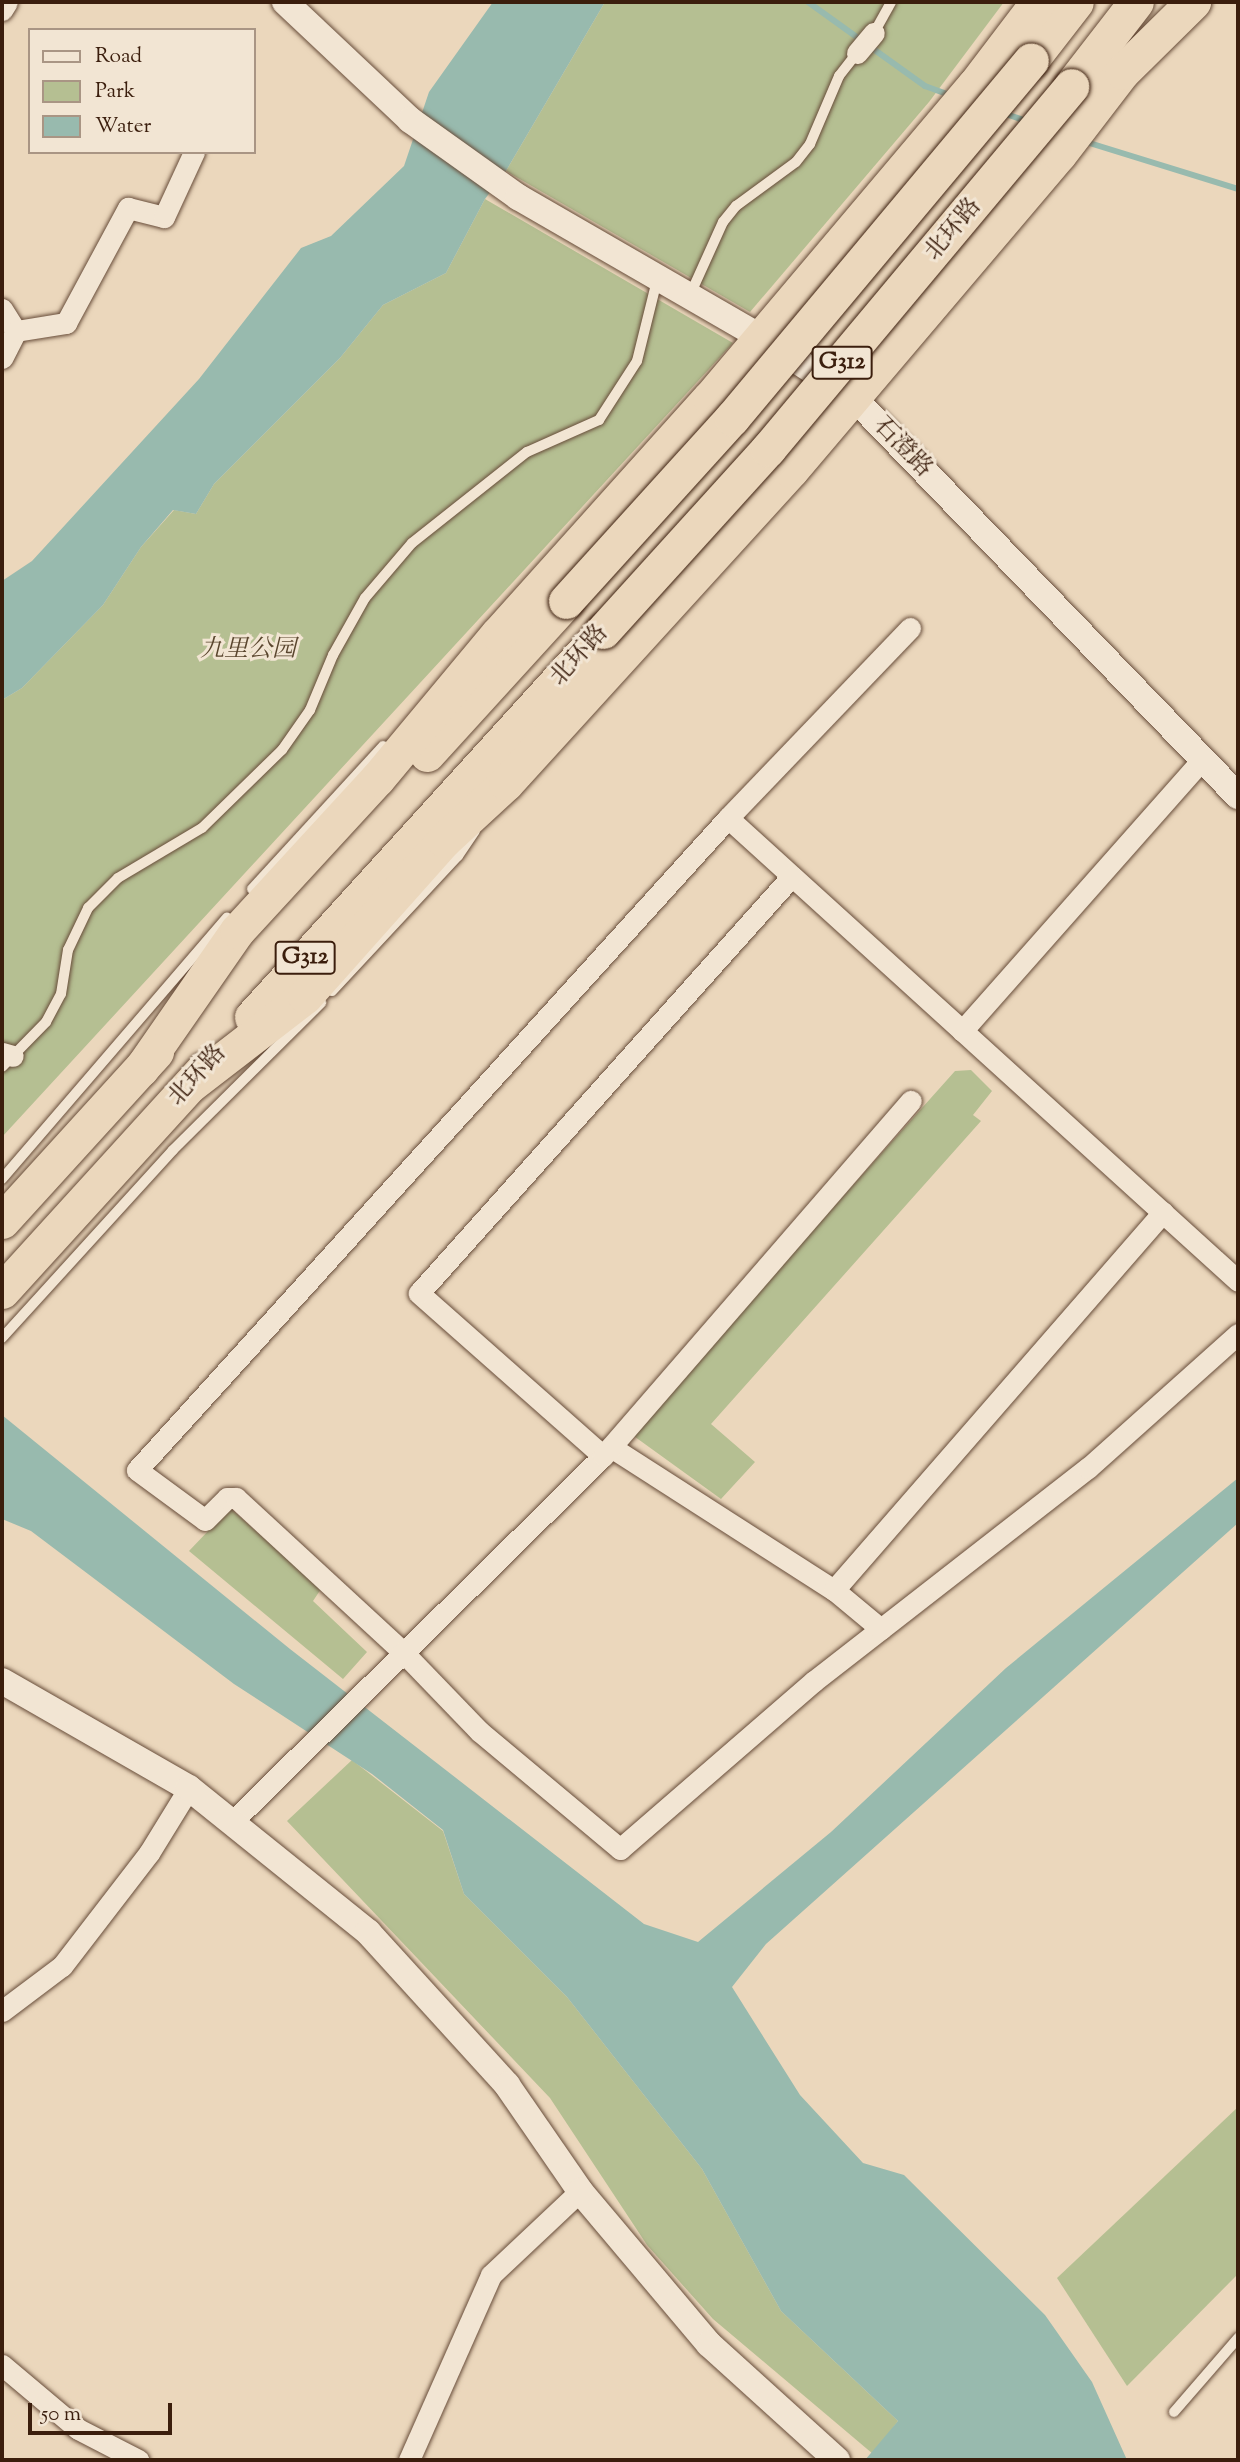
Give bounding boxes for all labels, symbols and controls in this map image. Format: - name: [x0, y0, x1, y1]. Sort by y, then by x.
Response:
- legend: [28, 28, 256, 154]
- text: Road: [95, 42, 142, 72]
- text: Park: [95, 77, 135, 107]
- text: Water: [95, 112, 151, 142]
- street label: 北环路: [920, 193, 988, 267]
- road number: G312: [810, 344, 874, 382]
- street label: 石澄路: [867, 412, 937, 484]
- street label: 北环路: [545, 620, 615, 692]
- park label: 九里公园: [200, 637, 296, 665]
- road number: G312: [274, 939, 336, 978]
- street label: 北环路: [163, 1040, 233, 1112]
- scale bar: [32, 2388, 175, 2432]
- text: 50 m: [41, 2400, 81, 2430]

